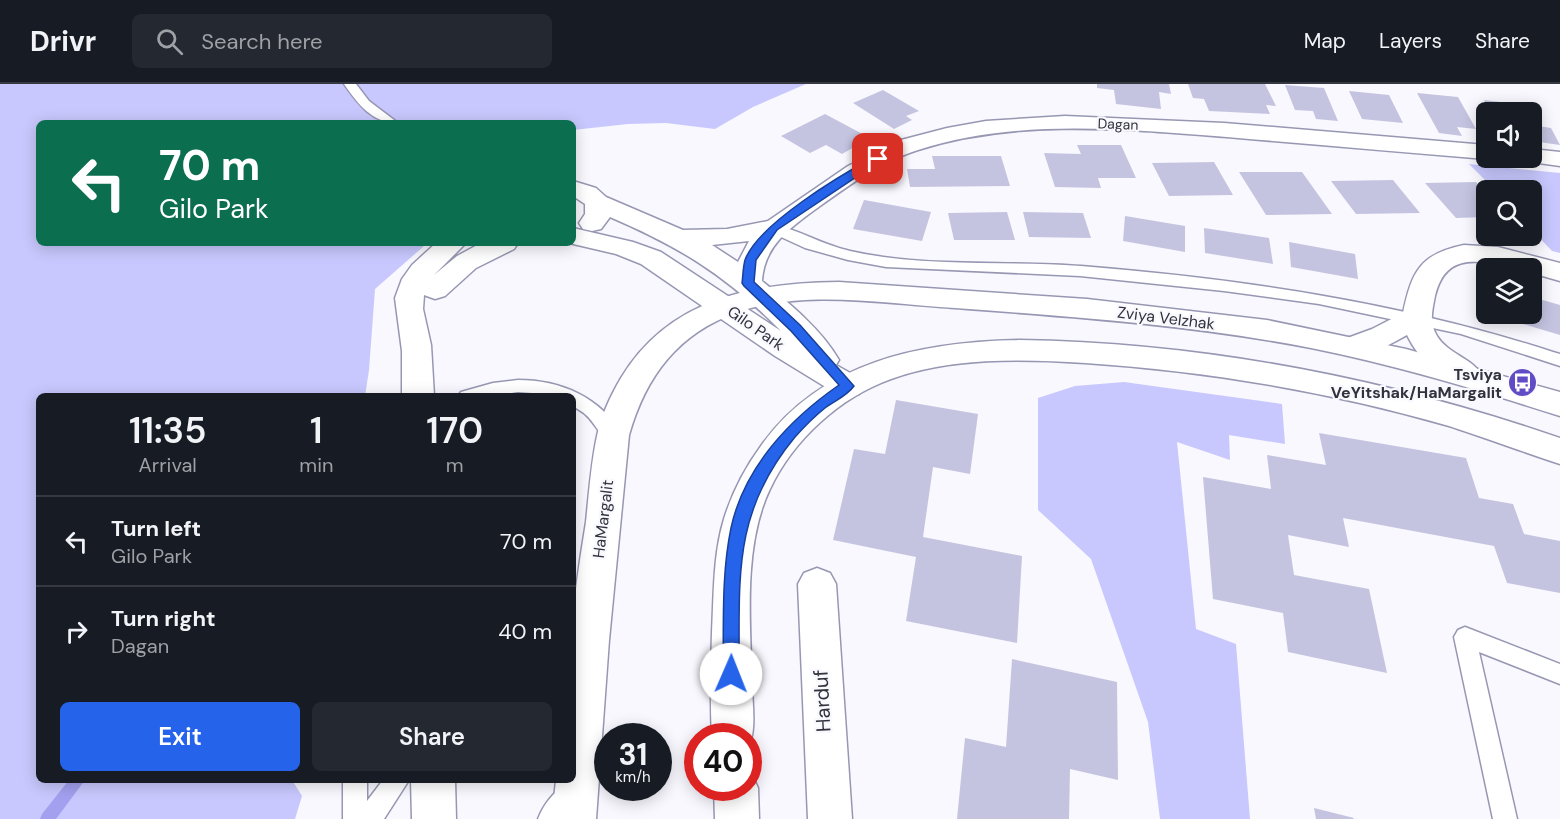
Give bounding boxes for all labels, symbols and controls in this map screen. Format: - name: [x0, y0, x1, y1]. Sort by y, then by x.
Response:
- search box: [132, 14, 552, 68]
- text: Drivr: [30, 23, 96, 60]
- icon: search: [153, 25, 186, 58]
- text: Search here: [201, 27, 323, 56]
- text: Map: [1304, 27, 1346, 55]
- text: Layers: [1379, 27, 1442, 55]
- text: Share: [1475, 27, 1530, 55]
- map controls: [1476, 102, 1542, 324]
- button: sound: [1476, 102, 1542, 168]
- street label: Dagan: [1097, 114, 1139, 134]
- pin: [852, 133, 903, 184]
- text: 70 m: [159, 138, 260, 193]
- icon: arrive: [861, 142, 894, 175]
- icon: left: [60, 144, 138, 222]
- button: search: [1476, 180, 1542, 246]
- text: Gilo Park: [159, 191, 269, 226]
- button: layers: [1476, 258, 1542, 324]
- street label: Gilo Park: [723, 301, 789, 355]
- street label: Zviya VeIzhak: [1116, 302, 1216, 334]
- place label: Tsviya VeYitshak/HaMargalit: [1331, 364, 1502, 403]
- bus stop icon: Tsviya VeYitshak/HaMargalit: [1507, 367, 1539, 399]
- text: 11:35: [129, 407, 206, 454]
- text: 1: [310, 407, 323, 454]
- text: 170: [426, 407, 483, 454]
- text: Arrival: [139, 452, 197, 478]
- text: min: [299, 452, 333, 478]
- text: m: [446, 452, 464, 478]
- street label: HaMargalit: [588, 479, 618, 559]
- text: Turn left: [111, 514, 201, 543]
- icon: left: [60, 525, 93, 558]
- text: 70 m: [500, 527, 552, 556]
- text: Gilo Park: [111, 543, 192, 569]
- text: Turn right: [111, 604, 216, 633]
- icon: right: [60, 615, 93, 648]
- text: 40 m: [498, 617, 552, 646]
- text: Dagan: [111, 633, 169, 659]
- position arrow: [699, 642, 763, 706]
- street label: Harduf: [807, 669, 837, 733]
- button: Exit: [60, 702, 300, 771]
- button: Share: [312, 702, 552, 771]
- speed limit sign: 40: [684, 723, 762, 801]
- text: 31: [619, 735, 647, 774]
- text: km/h: [615, 767, 651, 787]

